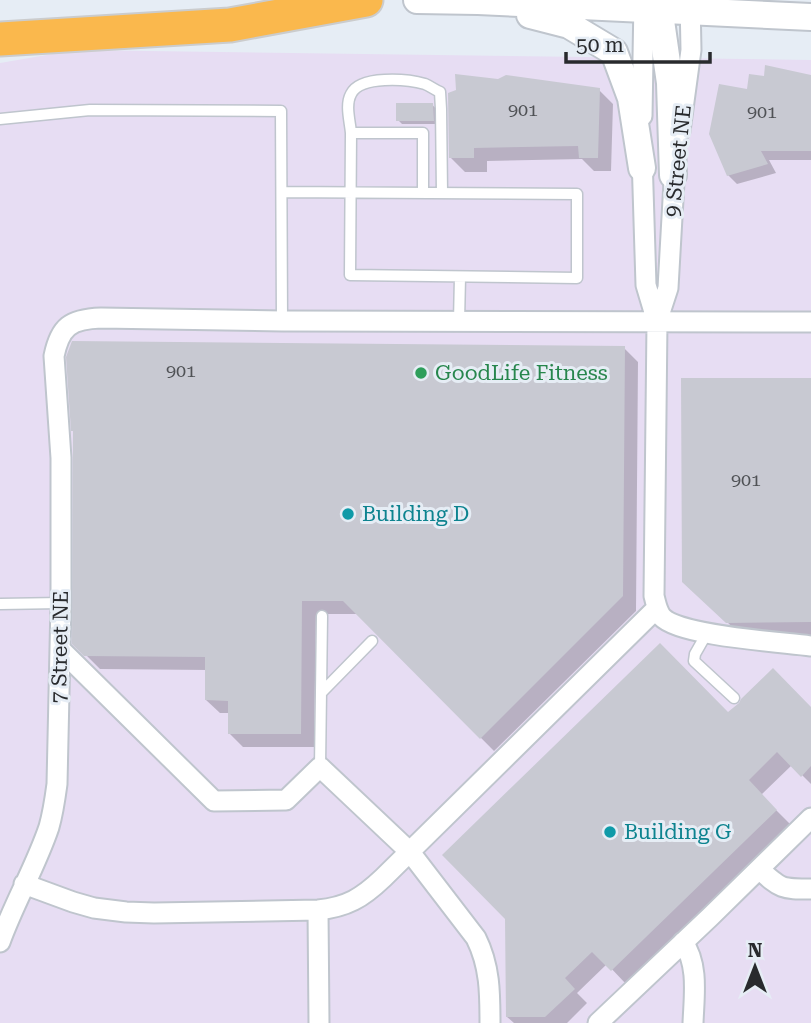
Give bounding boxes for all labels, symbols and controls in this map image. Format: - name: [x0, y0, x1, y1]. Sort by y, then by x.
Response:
- scale bar: [566, 21, 710, 65]
- text: 50 m: [576, 33, 624, 57]
- house number: 901: [508, 99, 538, 120]
- house number: 901: [747, 101, 777, 122]
- street label: 9 Street NE: [660, 104, 696, 218]
- house number: 901: [166, 360, 196, 381]
- place label: GoodLife Fitness: [435, 361, 608, 385]
- marker: GoodLife Fitness: [413, 365, 429, 381]
- house number: 901: [731, 469, 761, 490]
- place label: Building D: [362, 502, 469, 526]
- marker: Building D: [340, 506, 356, 522]
- street label: 7 Street NE: [47, 590, 73, 704]
- place label: Building G: [624, 820, 731, 844]
- marker: Building G: [602, 824, 618, 840]
- north arrow: [720, 932, 790, 1002]
- text: N: [748, 939, 763, 962]

